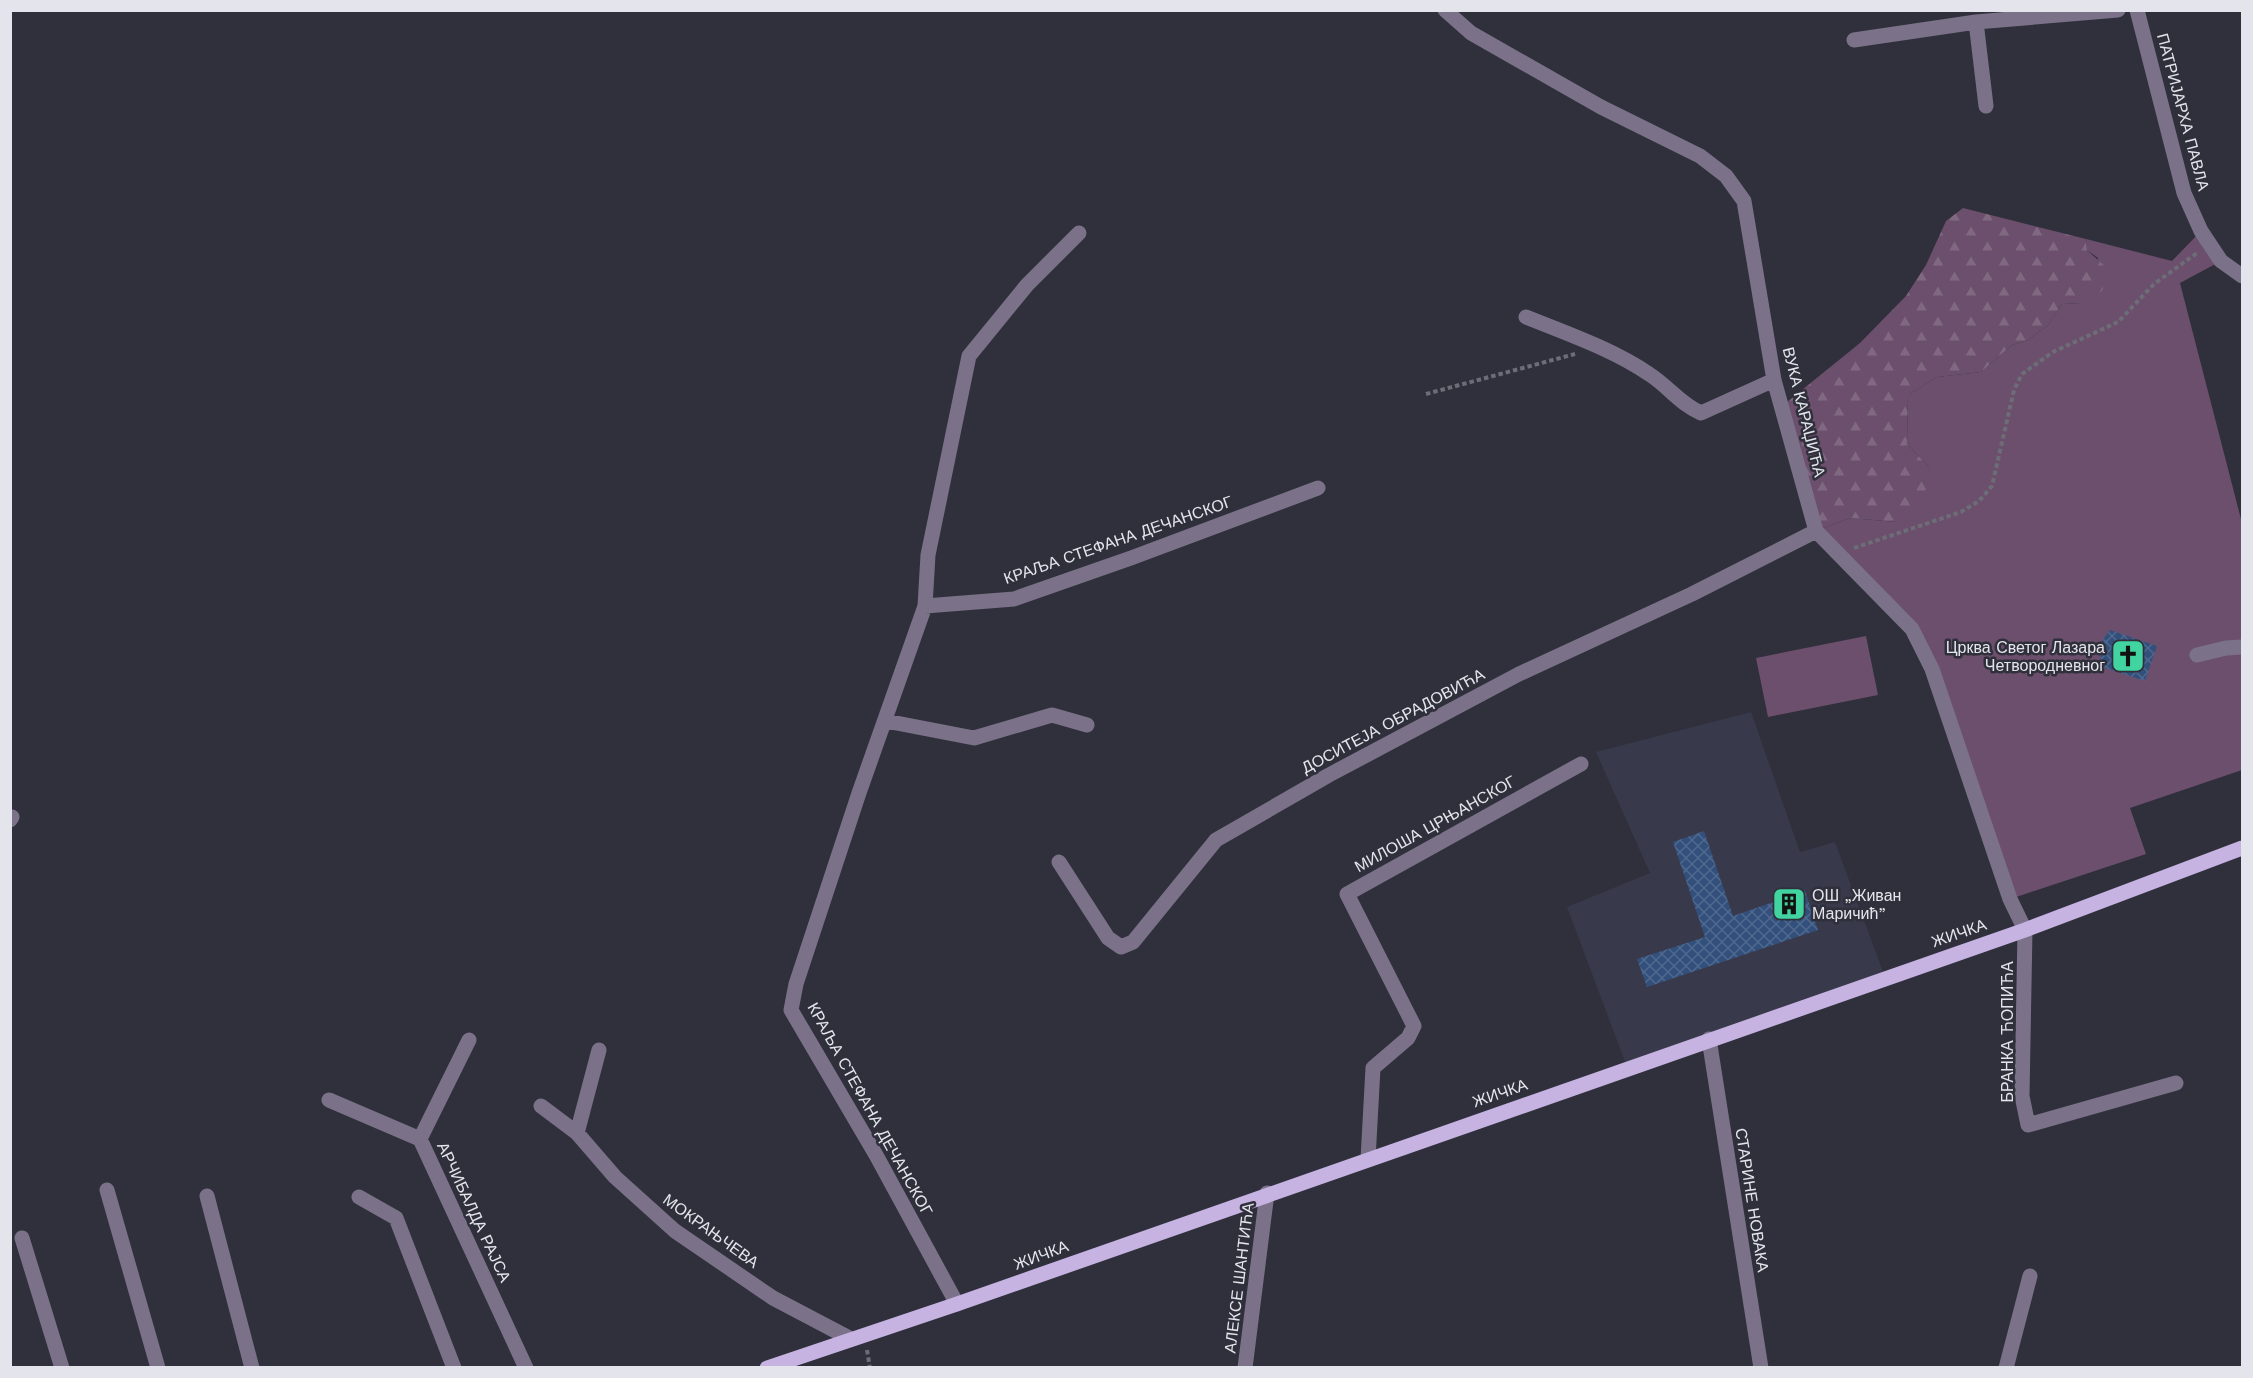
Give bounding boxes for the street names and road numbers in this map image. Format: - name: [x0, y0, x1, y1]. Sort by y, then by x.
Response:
- street label: ПАТРИЈАРХА ПАВЛА: [2153, 31, 2213, 193]
- street label: ВУКА КАРАЏИЋА: [1779, 345, 1829, 479]
- street label: КРАЉА СТЕФАНА ДЕЧАНСКОГ: [1001, 492, 1235, 588]
- street label: ДОСИТЕЈА ОБРАДОВИЋА: [1298, 664, 1488, 777]
- street label: МИЛОША ЦРЊАНСКОГ: [1351, 772, 1519, 876]
- street label: ЖИЧКА: [1929, 915, 1989, 951]
- street label: БРАНКА ЋОПИЋА: [1998, 961, 2017, 1103]
- street label: КРАЉА СТЕФАНА ДЕЧАНСКОГ: [803, 999, 937, 1219]
- street label: ЖИЧКА: [1470, 1075, 1530, 1111]
- street label: СТАРИНЕ НОВАКА: [1731, 1127, 1773, 1274]
- street label: АРЧИБАЛДА РАЈСА: [433, 1139, 515, 1285]
- street label: МОКРАЊЧЕВА: [659, 1190, 763, 1272]
- street label: АЛЕКСЕ ШАНТИЋА: [1220, 1201, 1258, 1354]
- street label: ЖИЧКА: [1011, 1236, 1071, 1274]

